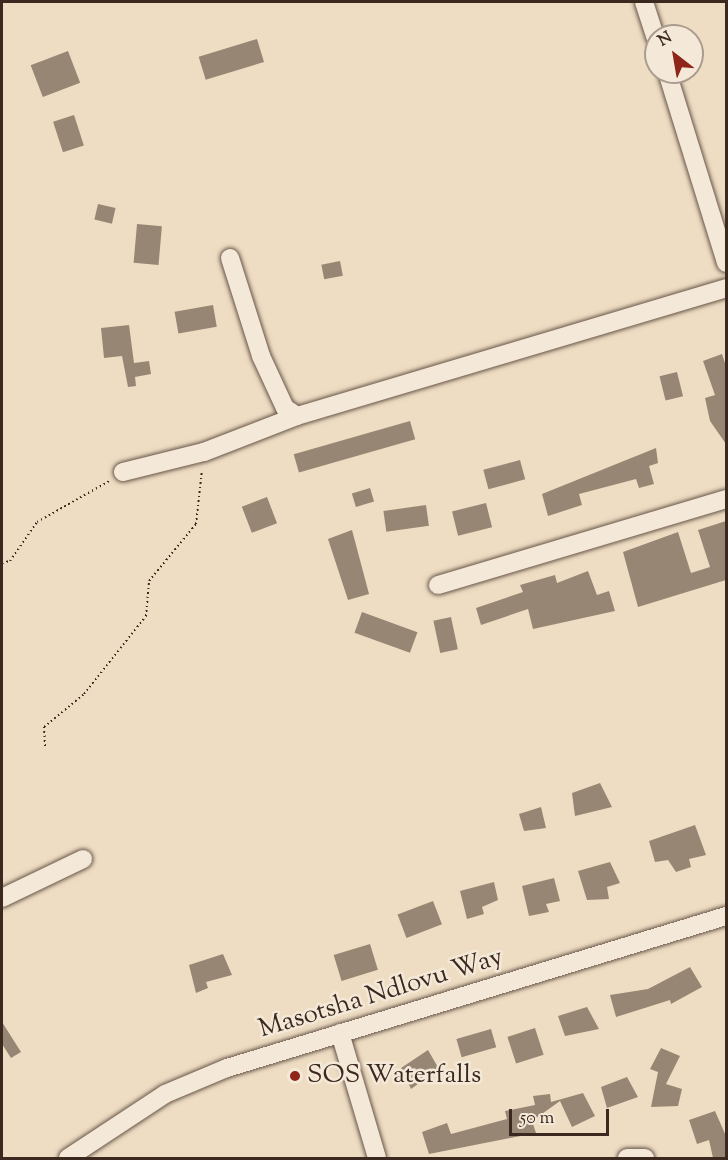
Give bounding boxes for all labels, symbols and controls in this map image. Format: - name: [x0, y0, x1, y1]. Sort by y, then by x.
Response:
- north arrow: [644, 24, 704, 84]
- text: N: [654, 27, 677, 53]
- street label: Masotsha Ndlovu Way: [255, 942, 507, 1046]
- place label: SOS Waterfalls: [307, 1060, 481, 1092]
- marker: SOS Waterfalls: [288, 1069, 302, 1083]
- scale bar: [512, 1097, 612, 1135]
- text: 50 m: [520, 1106, 554, 1132]

